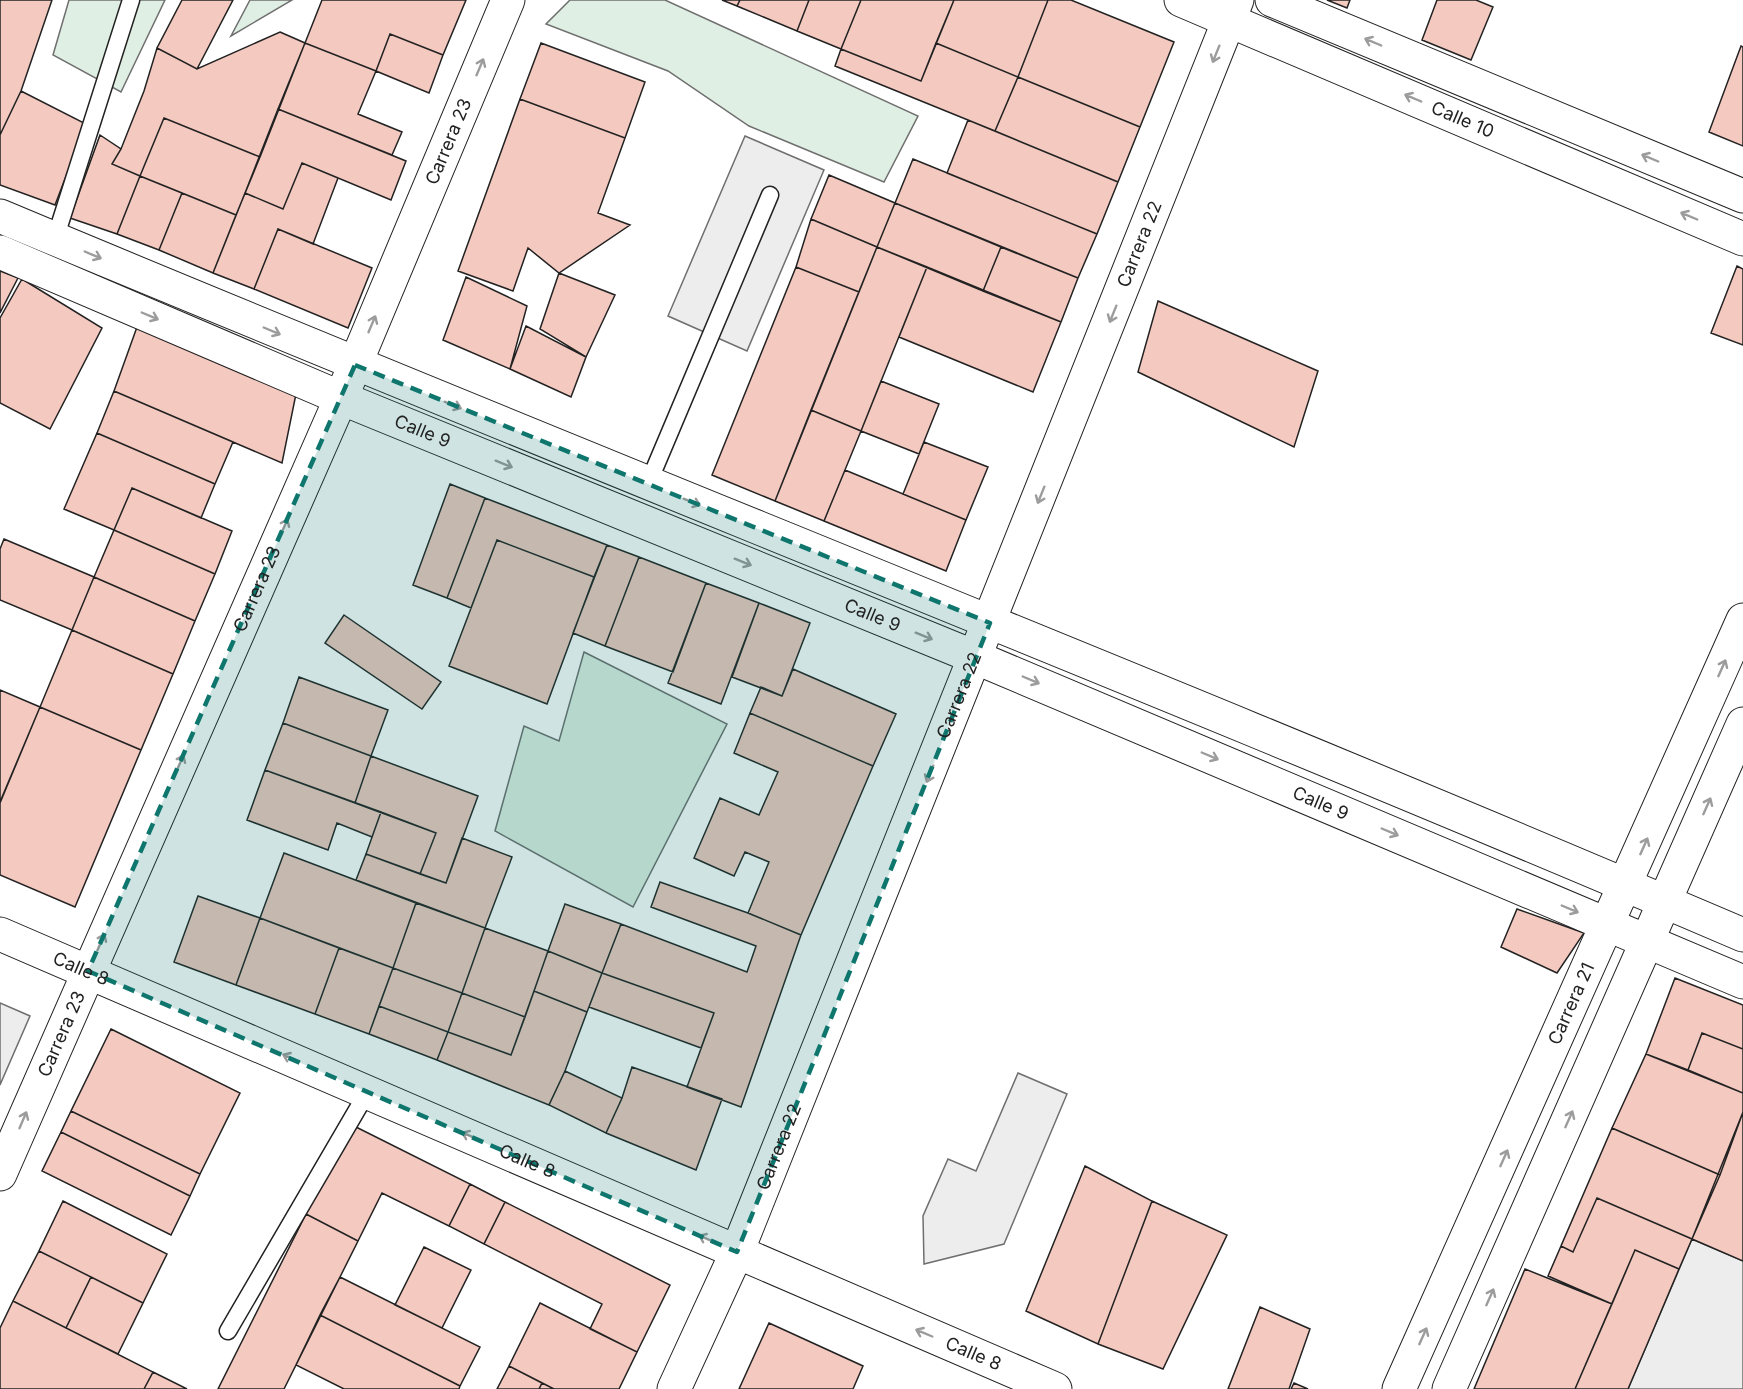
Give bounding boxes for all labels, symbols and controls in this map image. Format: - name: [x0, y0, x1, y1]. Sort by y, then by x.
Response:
- one-way arrow: [1365, 36, 1383, 47]
- one-way arrow: [1210, 45, 1221, 63]
- one-way arrow: [475, 58, 486, 77]
- one-way arrow: [1405, 92, 1423, 104]
- street label: Carrera 23: [421, 95, 475, 188]
- street label: Calle 10: [1428, 97, 1497, 142]
- one-way arrow: [1642, 152, 1660, 163]
- street label: Carrera 22: [1112, 198, 1166, 290]
- one-way arrow: [1681, 210, 1699, 221]
- one-way arrow: [83, 250, 101, 261]
- one-way arrow: [1107, 304, 1118, 322]
- one-way arrow: [141, 311, 159, 322]
- one-way arrow: [367, 316, 378, 334]
- one-way arrow: [263, 325, 281, 337]
- one-way arrow: [443, 400, 461, 411]
- street label: Calle 9: [392, 410, 454, 452]
- one-way arrow: [495, 459, 513, 470]
- one-way arrow: [1035, 485, 1046, 504]
- one-way arrow: [682, 497, 700, 508]
- one-way arrow: [279, 519, 290, 537]
- street label: Carrera 23: [229, 543, 285, 635]
- one-way arrow: [734, 557, 752, 568]
- street label: Calle 9: [841, 594, 904, 636]
- one-way arrow: [914, 631, 933, 642]
- street label: Carrera 22: [932, 649, 985, 742]
- one-way arrow: [1717, 659, 1729, 677]
- one-way arrow: [1021, 675, 1040, 686]
- one-way arrow: [1201, 751, 1219, 763]
- one-way arrow: [174, 755, 186, 773]
- one-way arrow: [924, 764, 935, 783]
- street label: Calle 9: [1290, 782, 1352, 824]
- one-way arrow: [1702, 797, 1713, 816]
- one-way arrow: [1381, 828, 1399, 839]
- one-way arrow: [1639, 837, 1650, 856]
- one-way arrow: [1560, 903, 1578, 915]
- one-way arrow: [96, 933, 107, 951]
- street label: Calle 8: [50, 947, 112, 990]
- street label: Carrera 21: [1543, 959, 1598, 1048]
- street label: Carrera 23: [33, 988, 89, 1080]
- one-way arrow: [282, 1052, 301, 1063]
- street label: Carrera 22: [752, 1100, 805, 1193]
- one-way arrow: [1564, 1110, 1575, 1128]
- one-way arrow: [18, 1112, 29, 1130]
- one-way arrow: [461, 1130, 480, 1141]
- street label: Calle 8: [496, 1140, 558, 1182]
- one-way arrow: [1499, 1149, 1510, 1167]
- one-way arrow: [698, 1233, 716, 1244]
- one-way arrow: [1485, 1289, 1496, 1307]
- one-way arrow: [915, 1326, 933, 1337]
- one-way arrow: [1418, 1327, 1430, 1345]
- street label: Calle 8: [942, 1332, 1005, 1375]

